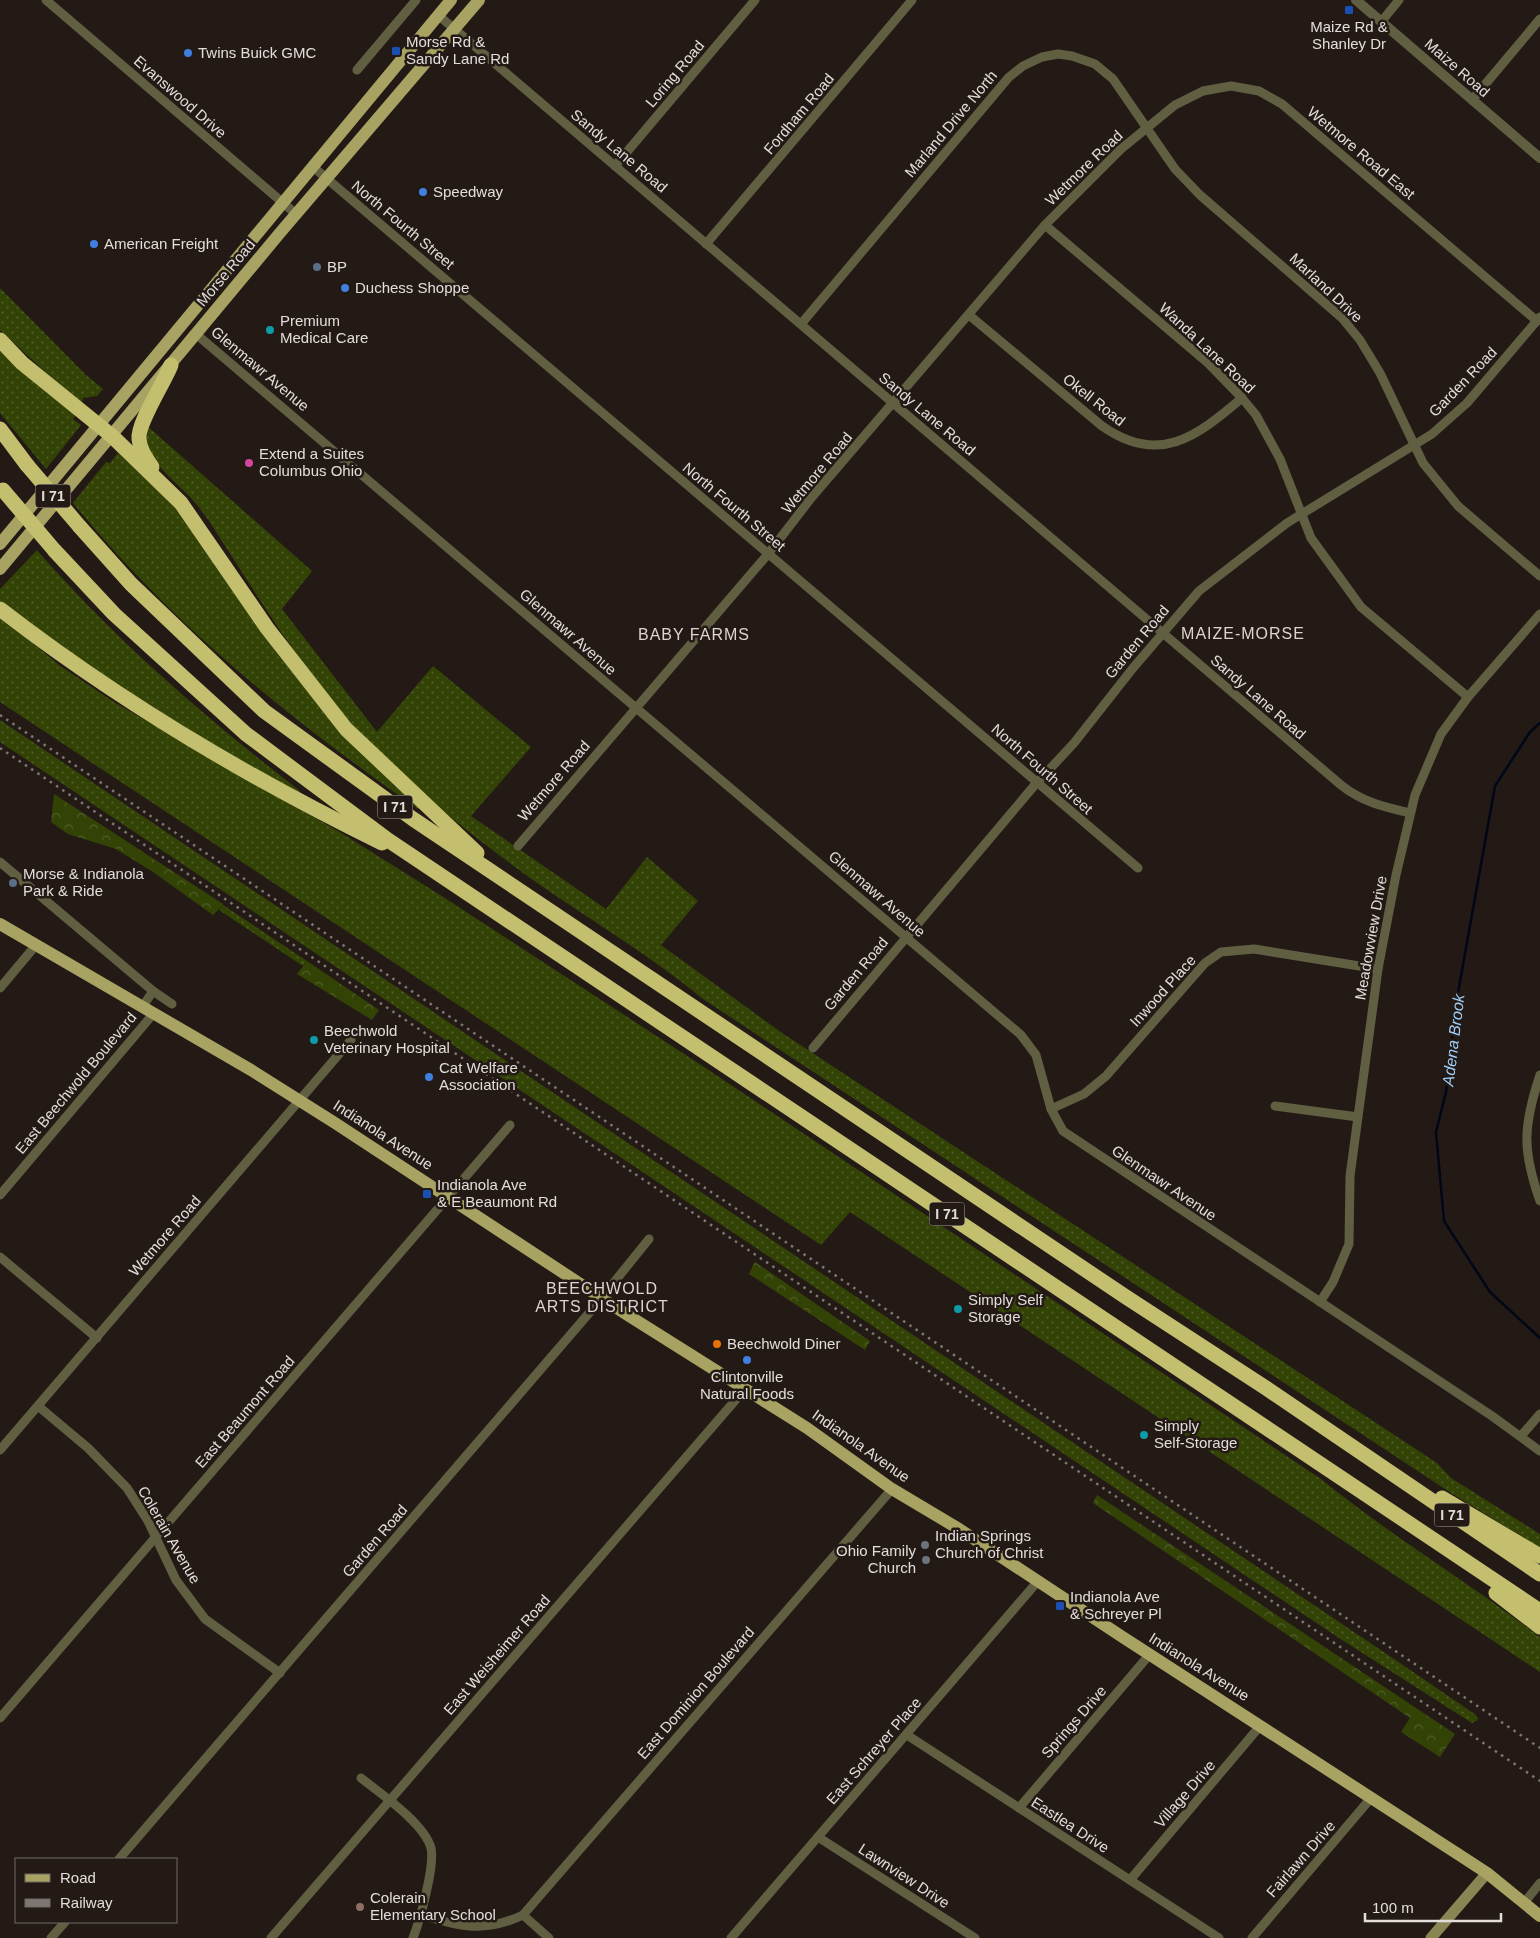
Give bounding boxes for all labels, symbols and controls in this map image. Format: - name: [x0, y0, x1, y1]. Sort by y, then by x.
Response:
- marker: Maize Rd & Shanley Dr: [1343, 4, 1355, 16]
- place label: Maize Rd & Shanley Dr: [1310, 18, 1388, 52]
- place label: Morse Rd & Sandy Lane Rd: [406, 33, 509, 67]
- street label: Maize Road: [1422, 35, 1493, 100]
- street label: Loring Road: [642, 37, 707, 110]
- place label: Twins Buick GMC: [198, 44, 317, 61]
- marker: Morse Rd & Sandy Lane Rd: [390, 45, 402, 57]
- marker: Twins Buick GMC: [182, 47, 194, 59]
- street label: Evanswood Drive: [131, 52, 230, 141]
- street label: Marland Drive North: [901, 67, 1000, 181]
- street label: Fordham Road: [760, 70, 837, 157]
- street label: Wetmore Road East: [1304, 103, 1419, 203]
- street label: Sandy Lane Road: [568, 106, 671, 196]
- street label: Wetmore Road: [1042, 127, 1126, 209]
- street label: North Fourth Street: [349, 177, 459, 273]
- place label: Speedway: [433, 183, 504, 200]
- marker: Speedway: [417, 186, 429, 198]
- place label: American Freight: [104, 235, 219, 252]
- street label: Morse Road: [193, 236, 258, 309]
- marker: American Freight: [88, 238, 100, 250]
- street label: Marland Drive: [1286, 250, 1366, 326]
- place label: BP: [327, 258, 347, 275]
- marker: BP: [311, 261, 323, 273]
- place label: Duchess Shoppe: [355, 279, 469, 296]
- marker: Duchess Shoppe: [339, 282, 351, 294]
- street label: Wanda Lane Road: [1156, 299, 1259, 396]
- place label: Premium Medical Care: [280, 312, 368, 346]
- street label: Glenmawr Avenue: [208, 323, 313, 414]
- marker: Premium Medical Care: [264, 324, 276, 336]
- street label: Garden Road: [1425, 343, 1500, 420]
- street label: Sandy Lane Road: [876, 369, 979, 459]
- street label: Okell Road: [1060, 370, 1129, 429]
- street label: Wetmore Road: [778, 429, 855, 517]
- place label: Extend a Suites Columbus Ohio: [259, 445, 364, 479]
- marker: Extend a Suites Columbus Ohio: [243, 457, 255, 469]
- street label: North Fourth Street: [680, 459, 790, 555]
- road number: I 71: [36, 484, 70, 508]
- street label: Glenmawr Avenue: [517, 585, 620, 678]
- street label: Garden Road: [1101, 602, 1172, 682]
- district label: MAIZE-MORSE: [1181, 625, 1305, 642]
- district label: BABY FARMS: [638, 626, 750, 643]
- street label: Sandy Lane Road: [1207, 651, 1309, 742]
- street label: North Fourth Street: [988, 720, 1097, 818]
- street label: Wetmore Road: [514, 737, 593, 824]
- road number: I 71: [378, 796, 412, 819]
- street label: Glenmawr Avenue: [826, 847, 929, 940]
- place label: Morse & Indianola Park & Ride: [23, 865, 145, 899]
- street label: Meadowview Drive: [1351, 874, 1390, 1001]
- marker: Morse & Indianola Park & Ride: [7, 877, 19, 889]
- street label: Garden Road: [820, 934, 891, 1014]
- street label: Inwood Place: [1126, 952, 1199, 1030]
- water label: Adena Brook: [1439, 992, 1468, 1088]
- street label: East Beechwold Boulevard: [11, 1009, 140, 1157]
- place label: Beechwold Veterinary Hospital: [324, 1022, 450, 1056]
- marker: Beechwold Veterinary Hospital: [308, 1034, 320, 1046]
- place label: Cat Welfare Association: [439, 1059, 518, 1093]
- marker: Cat Welfare Association: [423, 1071, 435, 1083]
- street label: Indianola Avenue: [330, 1096, 436, 1173]
- street label: Glenmawr Avenue: [1109, 1141, 1220, 1224]
- place label: Indianola Ave & E Beaumont Rd: [437, 1176, 557, 1210]
- marker: Indianola Ave & E Beaumont Rd: [421, 1188, 433, 1200]
- street label: Wetmore Road: [125, 1192, 204, 1279]
- road number: I 71: [930, 1202, 964, 1226]
- district label: BEECHWOLD ARTS DISTRICT: [535, 1280, 669, 1315]
- place label: Simply Self Storage: [968, 1291, 1044, 1325]
- marker: Simply Self Storage: [952, 1303, 964, 1315]
- place label: Beechwold Diner: [727, 1335, 840, 1352]
- marker: Beechwold Diner: [711, 1338, 723, 1350]
- street label: East Beaumont Road: [191, 1352, 298, 1471]
- marker: Clintonville Natural Foods: [741, 1354, 753, 1366]
- place label: Clintonville Natural Foods: [700, 1368, 794, 1402]
- street label: Indianola Avenue: [809, 1406, 913, 1485]
- place label: Simply Self-Storage: [1154, 1417, 1237, 1451]
- marker: Simply Self-Storage: [1138, 1429, 1150, 1441]
- street label: Colerain Avenue: [135, 1483, 204, 1587]
- street label: Garden Road: [339, 1501, 411, 1580]
- road number: I 71: [1434, 1504, 1470, 1526]
- place label: Indian Springs Church of Christ: [935, 1527, 1044, 1561]
- marker: Indian Springs Church of Christ: [919, 1539, 931, 1551]
- place label: Ohio Family Church: [836, 1542, 916, 1576]
- marker: Ohio Family Church: [920, 1554, 932, 1566]
- place label: Indianola Ave & Schreyer Pl: [1070, 1588, 1162, 1622]
- street label: East Weisheimer Road: [440, 1591, 553, 1718]
- marker: Indianola Ave & Schreyer Pl: [1054, 1600, 1066, 1612]
- street label: East Dominion Boulevard: [634, 1623, 758, 1762]
- street label: Indianola Avenue: [1146, 1629, 1252, 1704]
- street label: Springs Drive: [1038, 1682, 1110, 1761]
- street label: East Schreyer Place: [823, 1694, 925, 1808]
- street label: Village Drive: [1151, 1756, 1219, 1831]
- street label: Eastlea Drive: [1028, 1793, 1112, 1856]
- street label: Fairlawn Drive: [1263, 1817, 1338, 1900]
- street label: Lawnview Drive: [856, 1840, 953, 1911]
- legend: [15, 1858, 178, 1923]
- text: Road: [60, 1869, 96, 1886]
- place label: Colerain Elementary School: [370, 1889, 496, 1923]
- scale bar: [1365, 1890, 1501, 1922]
- text: Railway: [60, 1894, 113, 1911]
- text: 100 m: [1372, 1899, 1414, 1916]
- marker: Colerain Elementary School: [354, 1901, 366, 1913]

